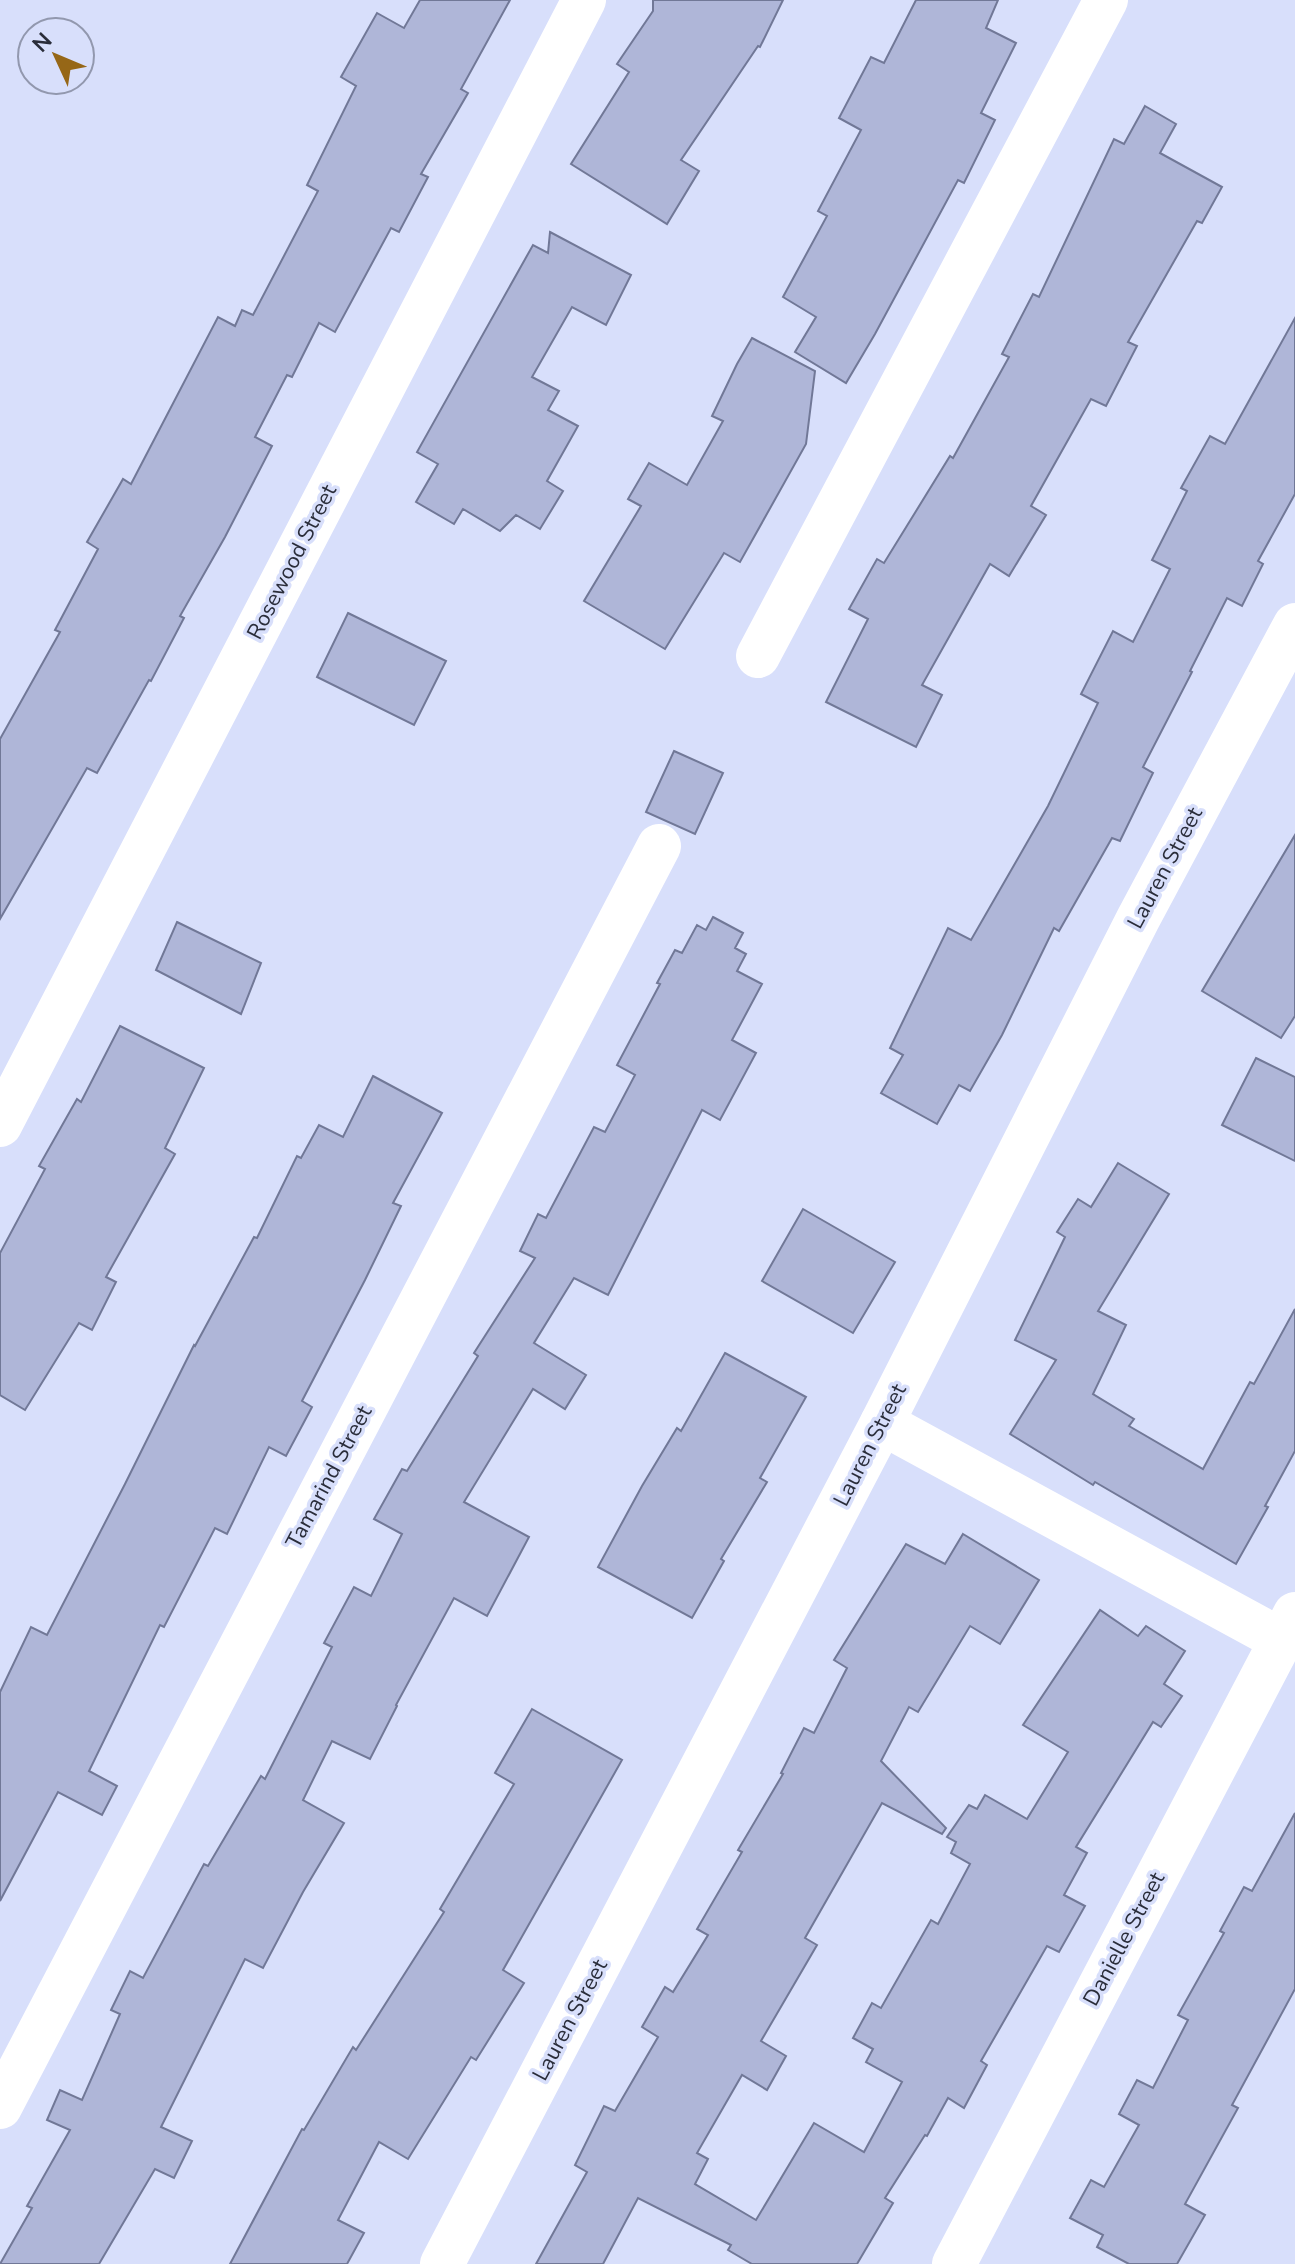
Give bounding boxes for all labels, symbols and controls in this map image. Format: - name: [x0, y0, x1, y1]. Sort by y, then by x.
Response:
- north arrow: [16, 16, 96, 96]
- text: N: [26, 26, 59, 59]
- street label: Rosewood Street: [240, 479, 344, 645]
- street label: Lauren Street: [1120, 802, 1210, 934]
- street label: Lauren Street: [826, 1378, 914, 1511]
- street label: Tamarind Street: [279, 1400, 379, 1554]
- street label: Danielle Street: [1076, 1867, 1172, 2011]
- street label: Lauren Street: [525, 1954, 615, 2086]

